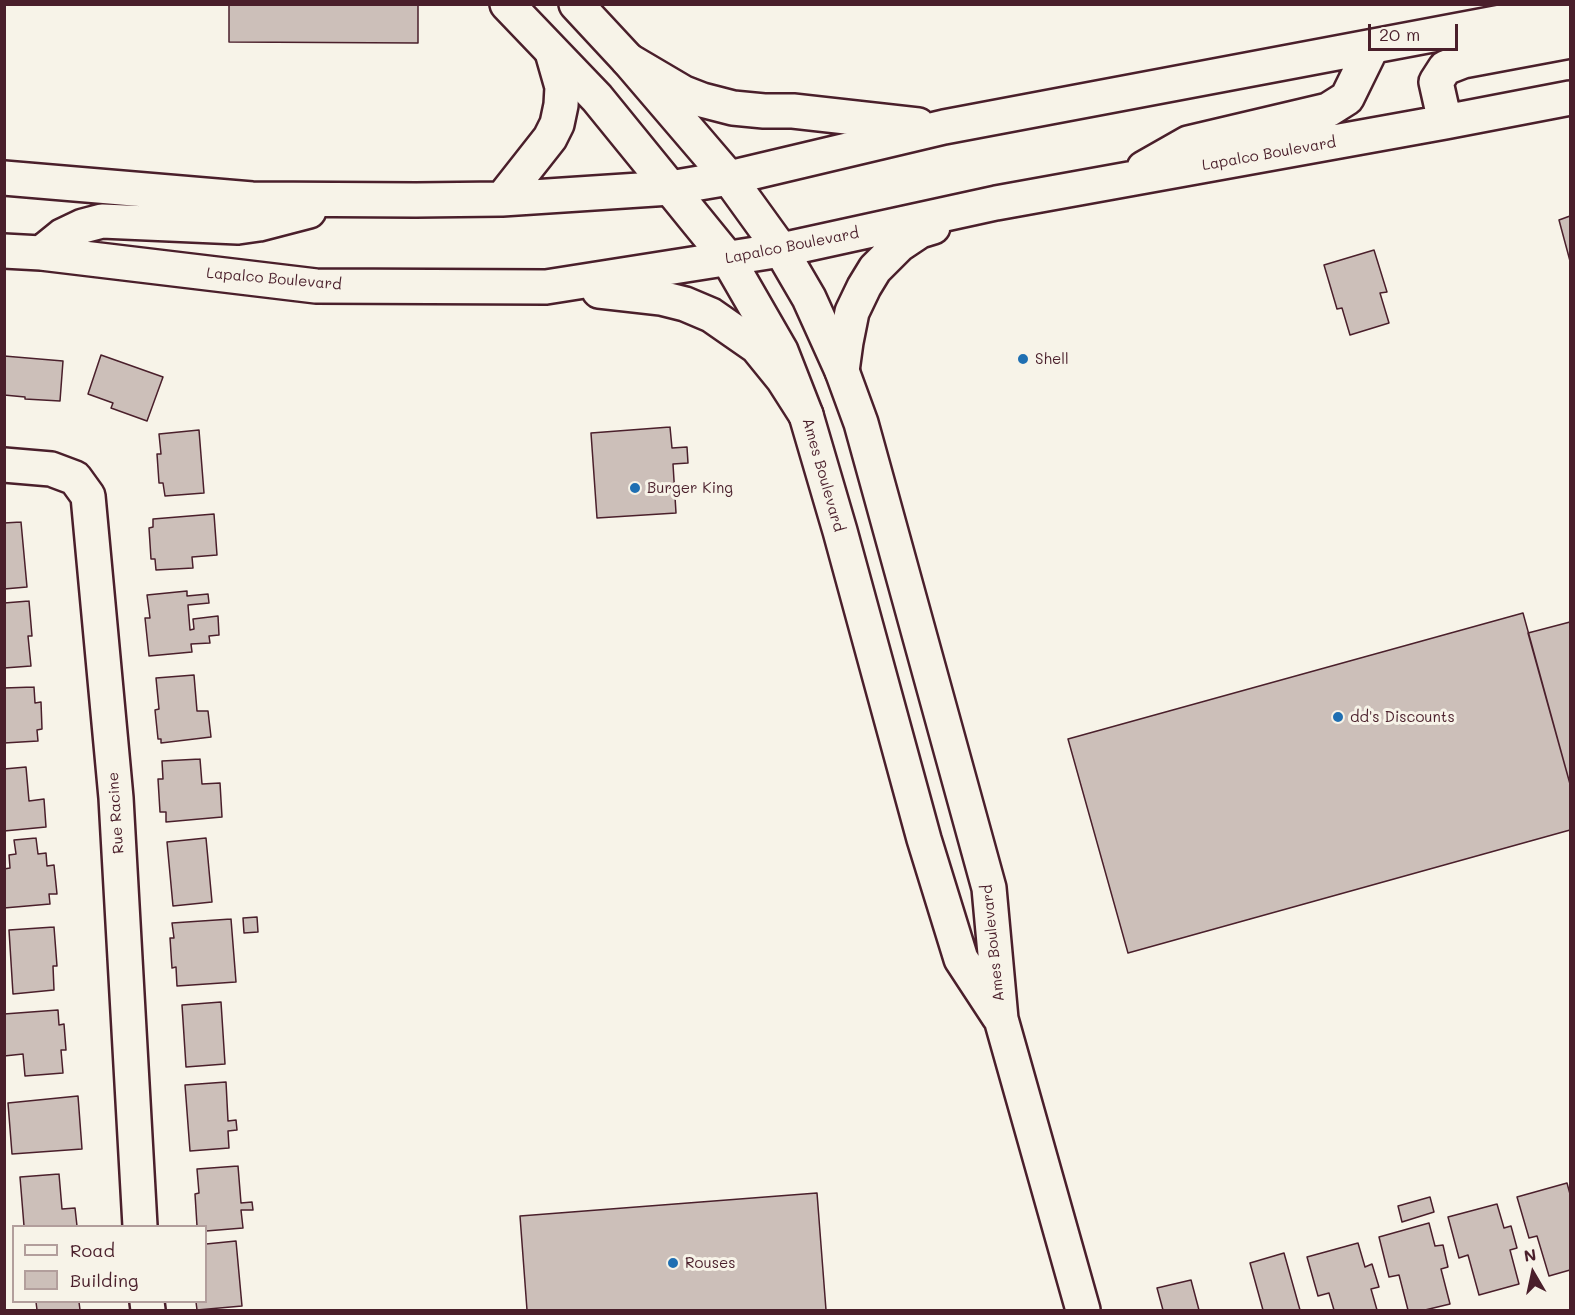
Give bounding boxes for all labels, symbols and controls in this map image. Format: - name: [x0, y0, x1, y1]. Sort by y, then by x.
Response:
- scale bar: [1371, 12, 1461, 50]
- text: 20 m: [1379, 22, 1420, 46]
- street label: Lapalco Boulevard: [1201, 133, 1337, 175]
- street label: Lapalco Boulevard: [724, 224, 860, 268]
- street label: Lapalco Boulevard: [206, 264, 342, 294]
- place label: Shell: [1035, 350, 1069, 368]
- marker: Shell: [1016, 352, 1030, 366]
- street label: Ames Boulevard: [798, 416, 848, 534]
- place label: Burger King: [647, 479, 733, 497]
- marker: Burger King: [628, 481, 642, 495]
- place label: dd's Discounts: [1350, 708, 1455, 726]
- marker: dd's Discounts: [1331, 710, 1345, 724]
- street label: Rue Racine: [104, 772, 128, 854]
- street label: Ames Boulevard: [978, 884, 1008, 1002]
- legend: [12, 1225, 207, 1303]
- text: Road: [70, 1238, 115, 1262]
- north arrow: [1503, 1243, 1563, 1303]
- text: N: [1522, 1243, 1538, 1266]
- place label: Rouses: [685, 1254, 736, 1272]
- marker: Rouses: [666, 1256, 680, 1270]
- text: Building: [70, 1268, 138, 1292]

